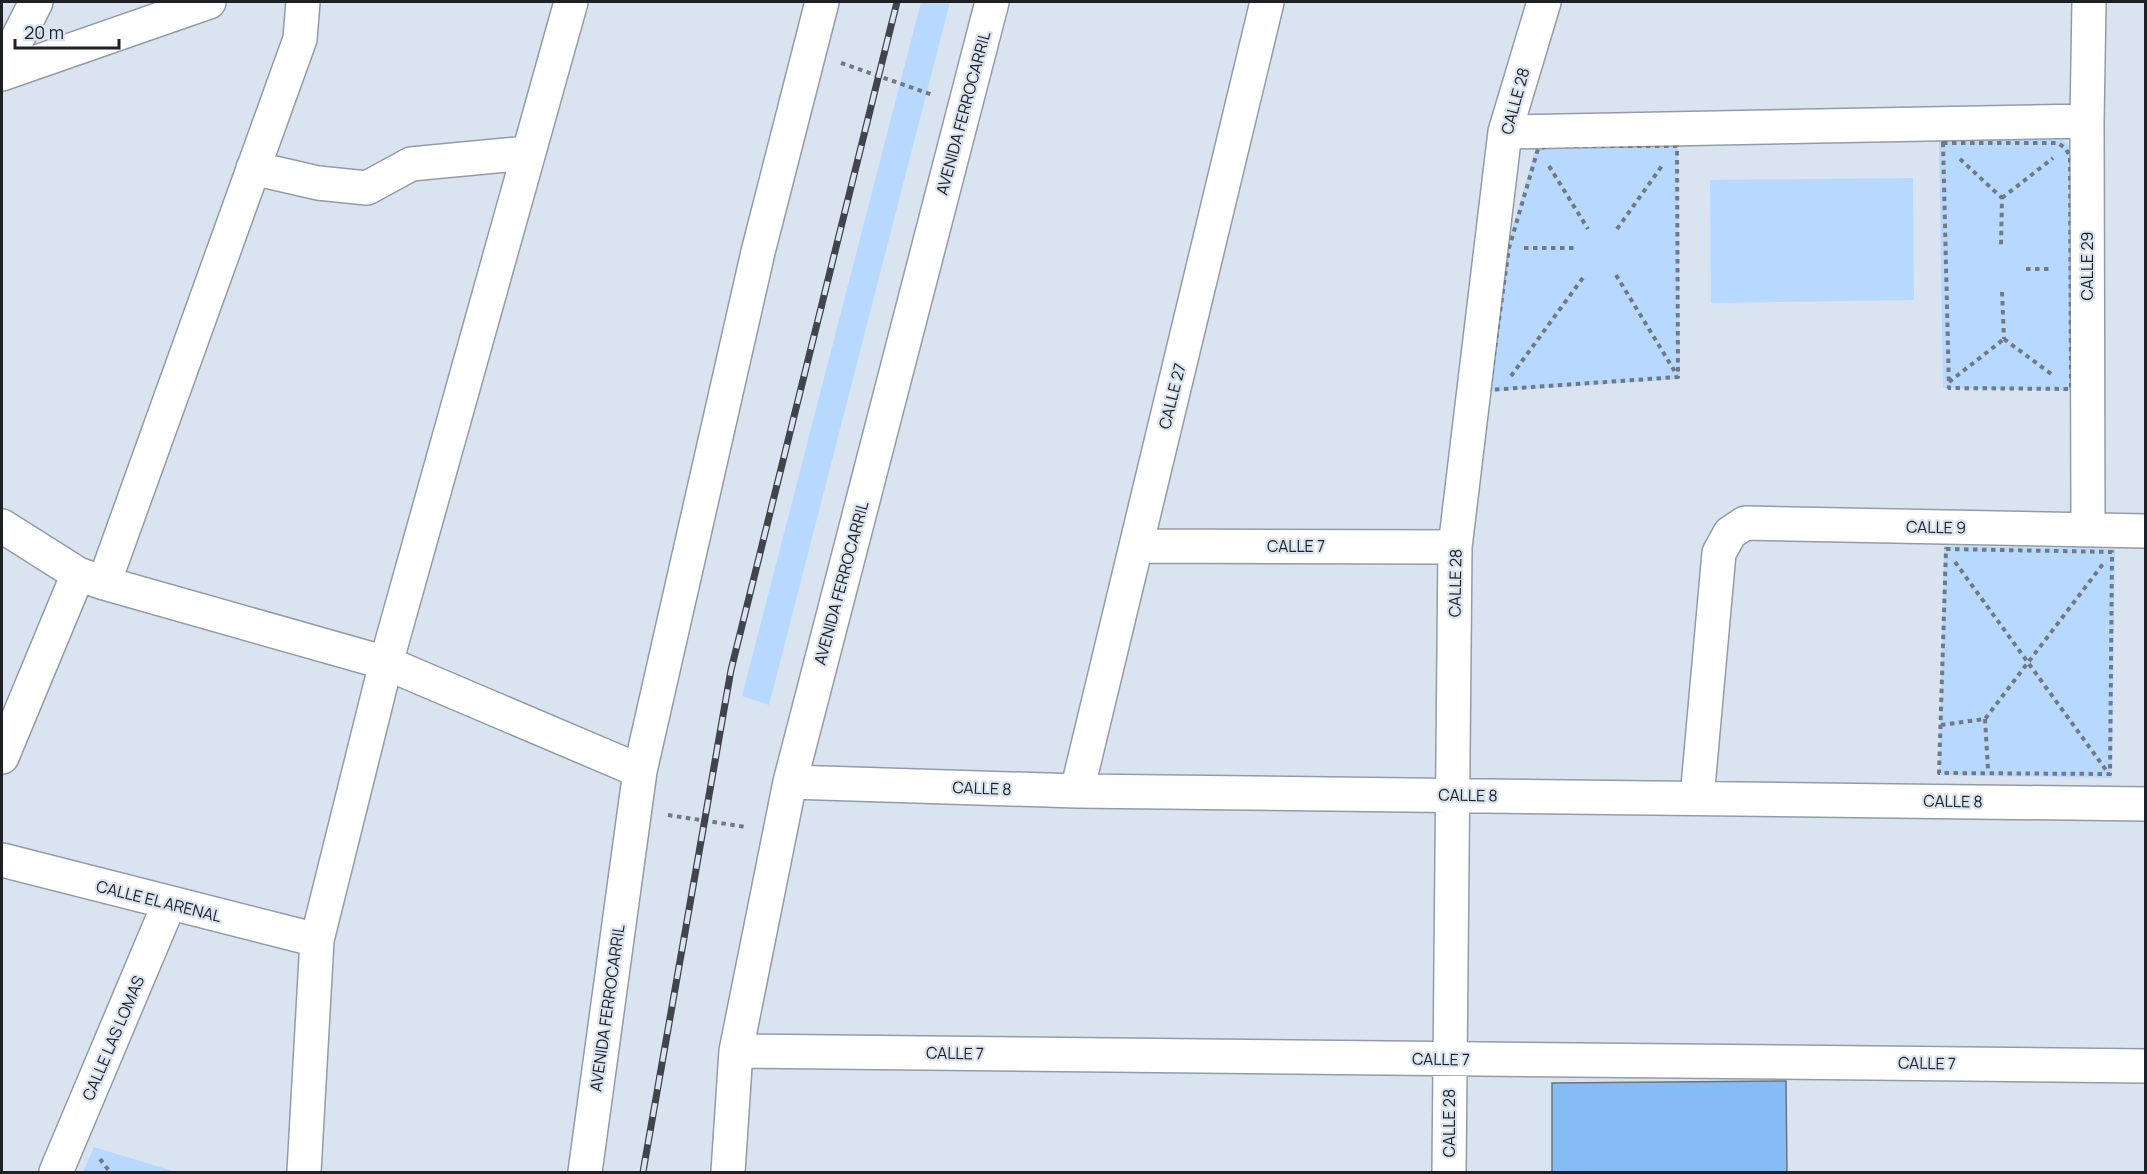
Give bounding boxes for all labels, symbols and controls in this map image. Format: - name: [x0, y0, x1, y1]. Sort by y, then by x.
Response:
- scale bar: [15, 12, 118, 50]
- text: 20 m: [24, 20, 64, 44]
- street label: AVENIDA FERROCARRIL: [931, 29, 995, 197]
- street label: CALLE 28: [1496, 65, 1534, 137]
- street label: CALLE 29: [2076, 232, 2098, 300]
- street label: CALLE 27: [1153, 361, 1191, 431]
- street label: AVENIDA FERROCARRIL: [809, 499, 873, 667]
- street label: CALLE 9: [1906, 515, 1966, 539]
- street label: CALLE 7: [1267, 535, 1325, 557]
- street label: CALLE 28: [1443, 549, 1467, 617]
- street label: CALLE 8: [952, 776, 1012, 800]
- street label: CALLE 8: [1438, 783, 1498, 807]
- street label: CALLE 8: [1923, 789, 1983, 813]
- street label: CALLE EL ARENAL: [94, 875, 224, 927]
- street label: AVENIDA FERROCARRIL: [584, 923, 630, 1093]
- street label: CALLE LAS LOMAS: [77, 972, 149, 1104]
- street label: CALLE 7: [926, 1041, 984, 1065]
- street label: CALLE 7: [1412, 1047, 1470, 1071]
- street label: CALLE 7: [1898, 1051, 1956, 1075]
- street label: CALLE 28: [1438, 1089, 1460, 1157]

